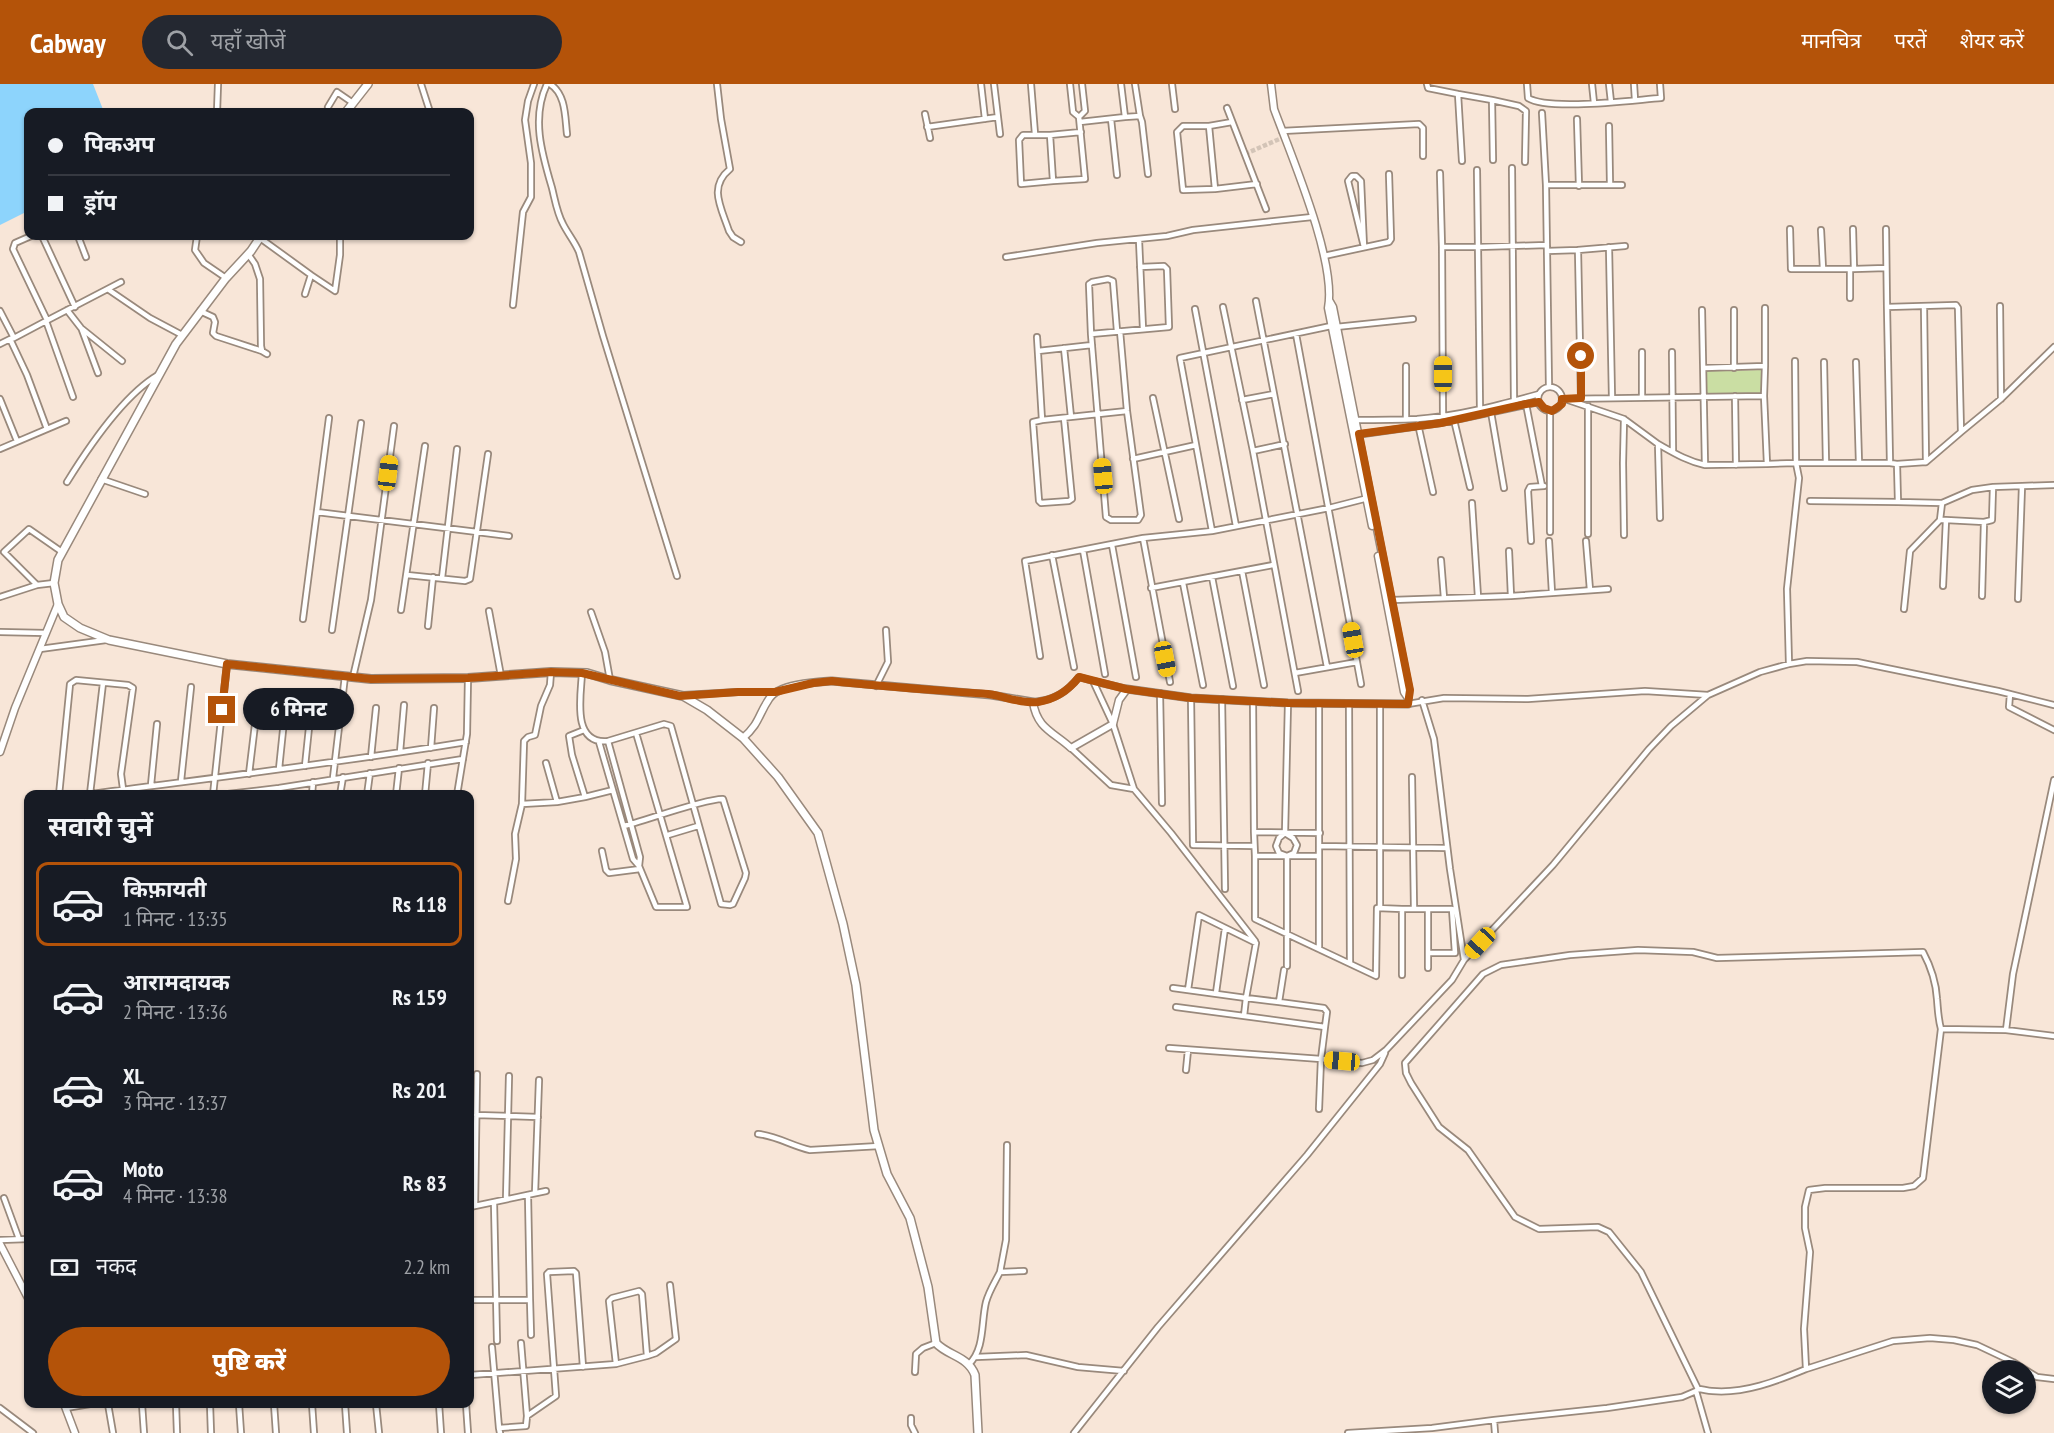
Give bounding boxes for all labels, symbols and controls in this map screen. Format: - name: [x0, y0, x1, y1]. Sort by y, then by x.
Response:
- search box: [142, 15, 562, 69]
- text: Cabway: [30, 24, 106, 61]
- icon: search: [163, 26, 196, 59]
- text: यहाँ खोजें: [211, 27, 286, 55]
- text: मानचित्र: [1801, 27, 1861, 54]
- text: परतें: [1894, 27, 1927, 54]
- text: शेयर करें: [1960, 27, 2024, 54]
- text: पिकअप: [84, 130, 155, 158]
- text: ड्रॉप: [84, 188, 117, 216]
- route start: [1567, 342, 1594, 369]
- car: [1434, 356, 1452, 392]
- car: [377, 454, 399, 492]
- car: [1092, 457, 1114, 495]
- car: [1341, 621, 1365, 659]
- car: [1153, 640, 1177, 678]
- callout: 6 मिनट: [243, 689, 354, 731]
- route end: [208, 696, 235, 723]
- text: 6 मिनट: [270, 696, 327, 722]
- text: सवारी चुनें: [48, 809, 153, 843]
- text: किफ़ायती: [123, 875, 207, 903]
- icon: car: [51, 877, 105, 931]
- text: Rs 118: [392, 890, 447, 918]
- text: 1 मिनट · 13:35: [123, 906, 227, 932]
- car: [1461, 924, 1499, 962]
- text: आरामदायक: [123, 968, 230, 996]
- icon: car: [51, 970, 105, 1024]
- text: Rs 159: [392, 983, 447, 1011]
- text: 2 मिनट · 13:36: [123, 999, 227, 1025]
- car: [1323, 1050, 1361, 1072]
- text: XL: [123, 1062, 144, 1090]
- icon: car: [51, 1063, 105, 1117]
- text: Rs 201: [392, 1076, 447, 1104]
- text: 3 मिनट · 13:37: [123, 1090, 227, 1116]
- text: Moto: [123, 1155, 164, 1183]
- icon: car: [51, 1156, 105, 1210]
- text: Rs 83: [403, 1169, 447, 1197]
- text: 4 मिनट · 13:38: [123, 1183, 227, 1209]
- icon: cash: [48, 1251, 81, 1284]
- text: नकद: [96, 1252, 137, 1280]
- text: 2.2 km: [403, 1254, 450, 1280]
- button: पुष्टि करें: [48, 1327, 450, 1396]
- map controls: [1982, 1360, 2036, 1414]
- button: layers: [1982, 1360, 2036, 1414]

